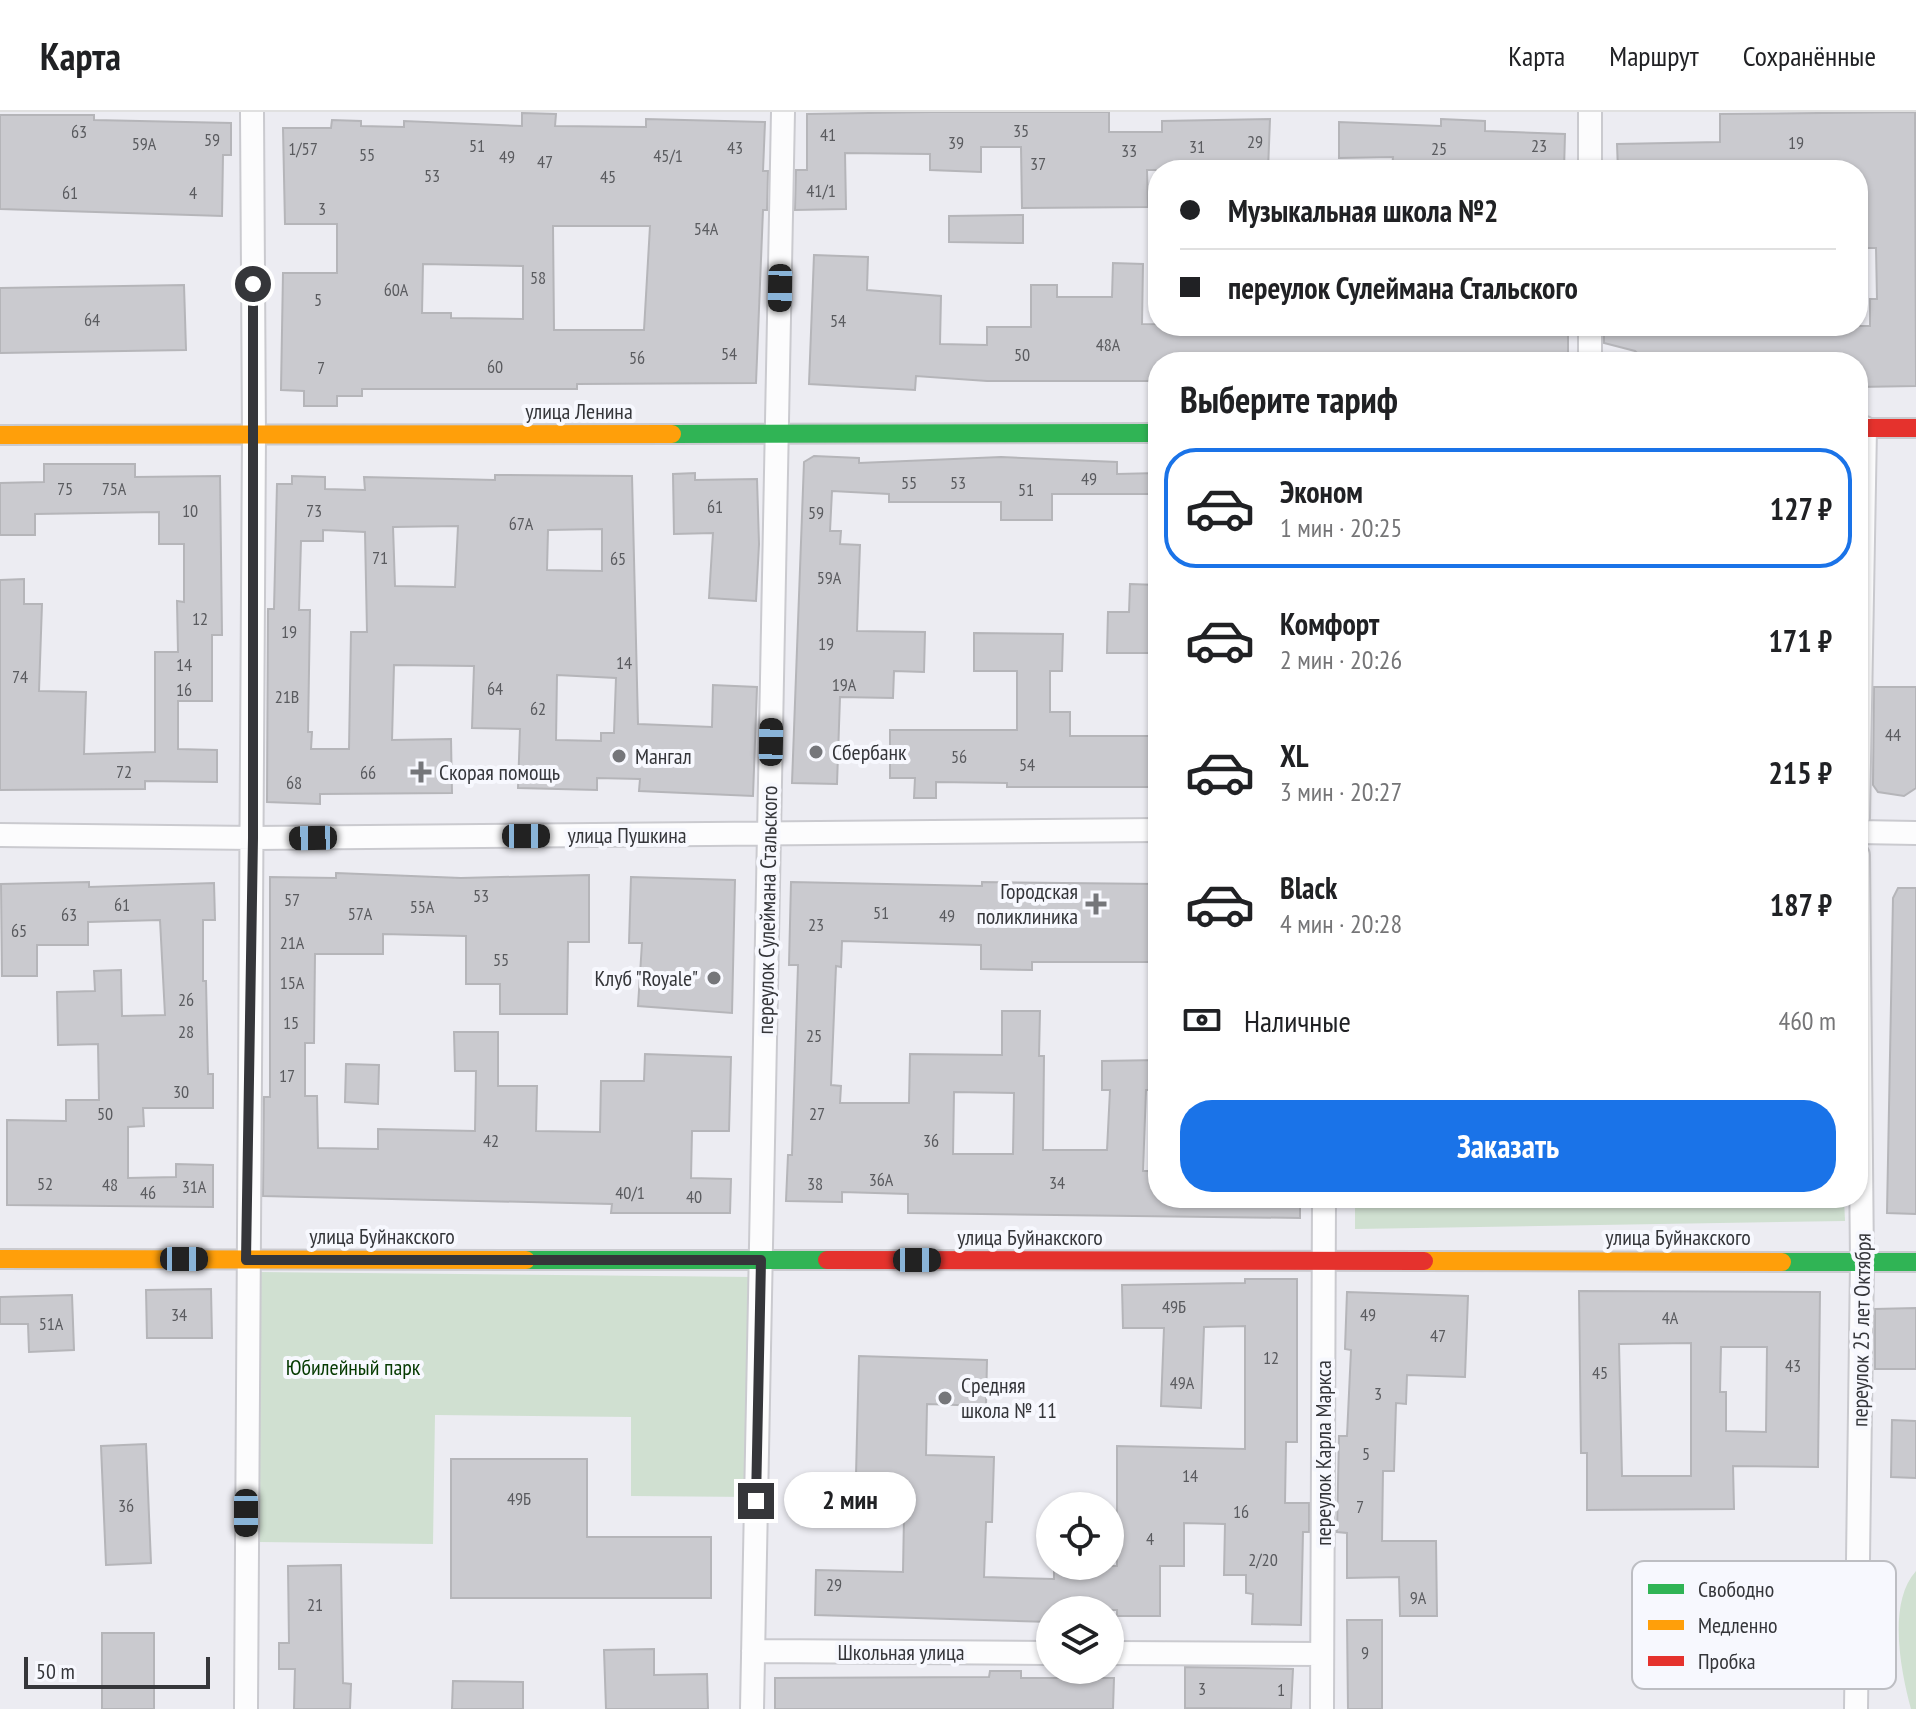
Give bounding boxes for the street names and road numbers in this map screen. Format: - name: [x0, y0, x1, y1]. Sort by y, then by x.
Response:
- street label: улица Ленина: [525, 397, 633, 425]
- street label: переулок Сулеймана Стальского: [751, 785, 783, 1035]
- street label: улица Пушкина: [567, 821, 687, 849]
- street label: улица Буйнакского: [309, 1222, 455, 1250]
- street label: улица Буйнакского: [957, 1223, 1103, 1251]
- street label: улица Буйнакского: [1605, 1223, 1751, 1251]
- street label: переулок 25 лет Октября: [1845, 1233, 1877, 1427]
- street label: переулок Карла Маркса: [1309, 1360, 1337, 1546]
- street label: Школьная улица: [837, 1638, 965, 1666]

